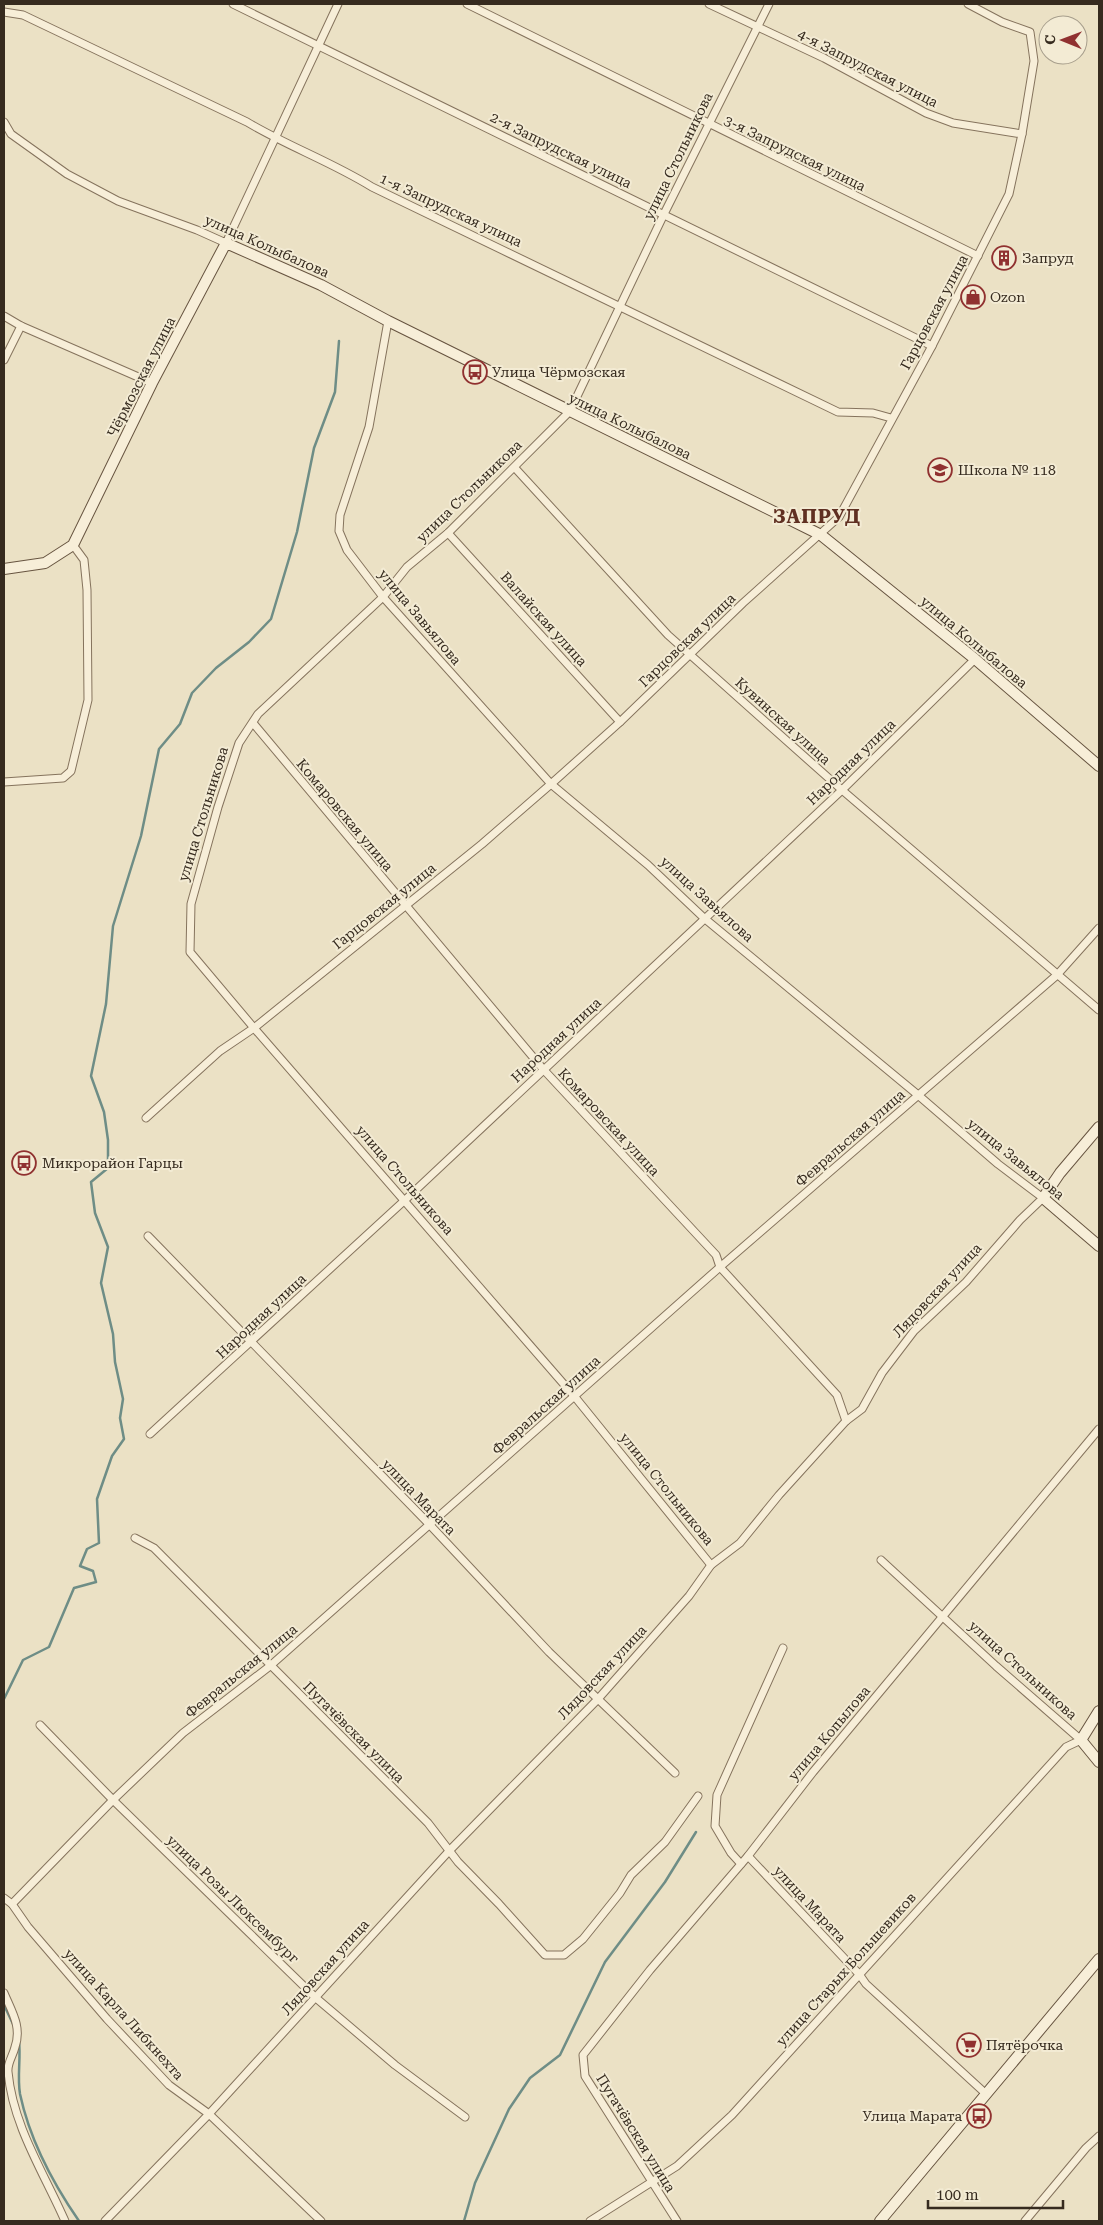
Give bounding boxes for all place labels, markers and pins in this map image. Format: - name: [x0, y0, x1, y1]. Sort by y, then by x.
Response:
- building icon: Запруд: [991, 245, 1017, 271]
- place label: Запруд: [1022, 250, 1074, 266]
- shop icon: Ozon: [960, 284, 986, 310]
- place label: Ozon: [990, 289, 1025, 305]
- bus stop icon: Улица Чёрмозская: [462, 359, 488, 385]
- place label: Улица Чёрмозская: [492, 364, 626, 380]
- school or university icon: Школа № 118: [927, 457, 953, 483]
- place label: Школа № 118: [958, 462, 1056, 478]
- bus stop icon: Микрорайон Гарцы: [11, 1150, 37, 1176]
- place label: Микрорайон Гарцы: [42, 1155, 183, 1171]
- supermarket icon: Пятёрочка: [956, 2032, 982, 2058]
- place label: Пятёрочка: [986, 2037, 1063, 2053]
- bus stop icon: Улица Марата: [966, 2103, 992, 2129]
- place label: Улица Марата: [863, 2108, 962, 2124]

